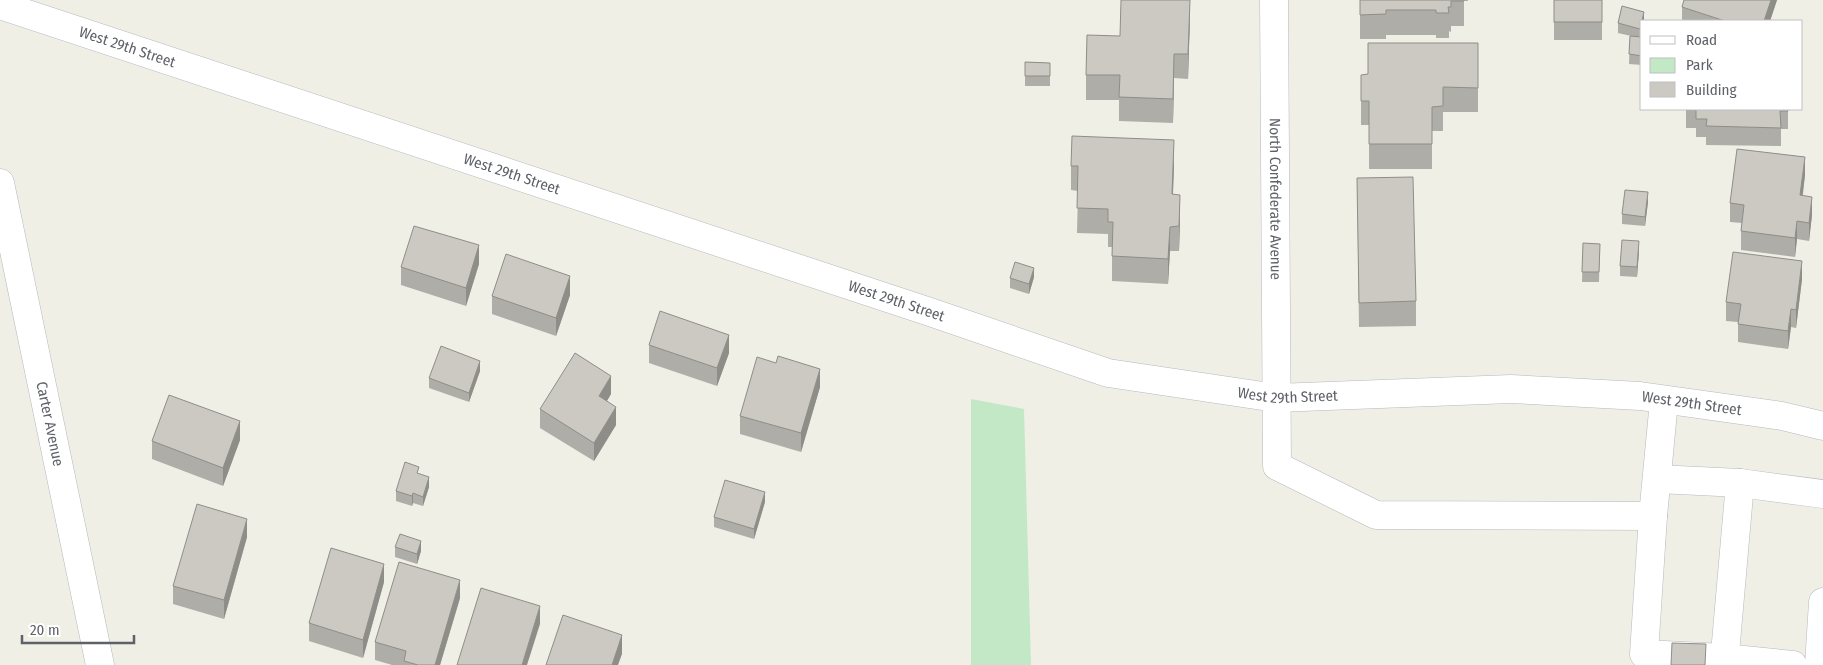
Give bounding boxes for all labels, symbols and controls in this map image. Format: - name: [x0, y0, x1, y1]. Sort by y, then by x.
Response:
- legend: [1640, 20, 1803, 110]
- street label: West 29th Street: [77, 23, 178, 71]
- text: Road: [1686, 31, 1717, 49]
- text: Park: [1686, 56, 1713, 74]
- text: Building: [1686, 81, 1737, 99]
- street label: North Confederate Avenue: [1266, 118, 1285, 280]
- street label: West 29th Street: [461, 150, 562, 198]
- street label: West 29th Street: [846, 277, 947, 325]
- street label: Carter Avenue: [32, 380, 68, 468]
- street label: West 29th Street: [1236, 383, 1338, 407]
- street label: West 29th Street: [1641, 387, 1743, 419]
- scale bar: [22, 612, 135, 644]
- text: 20 m: [30, 621, 60, 639]

